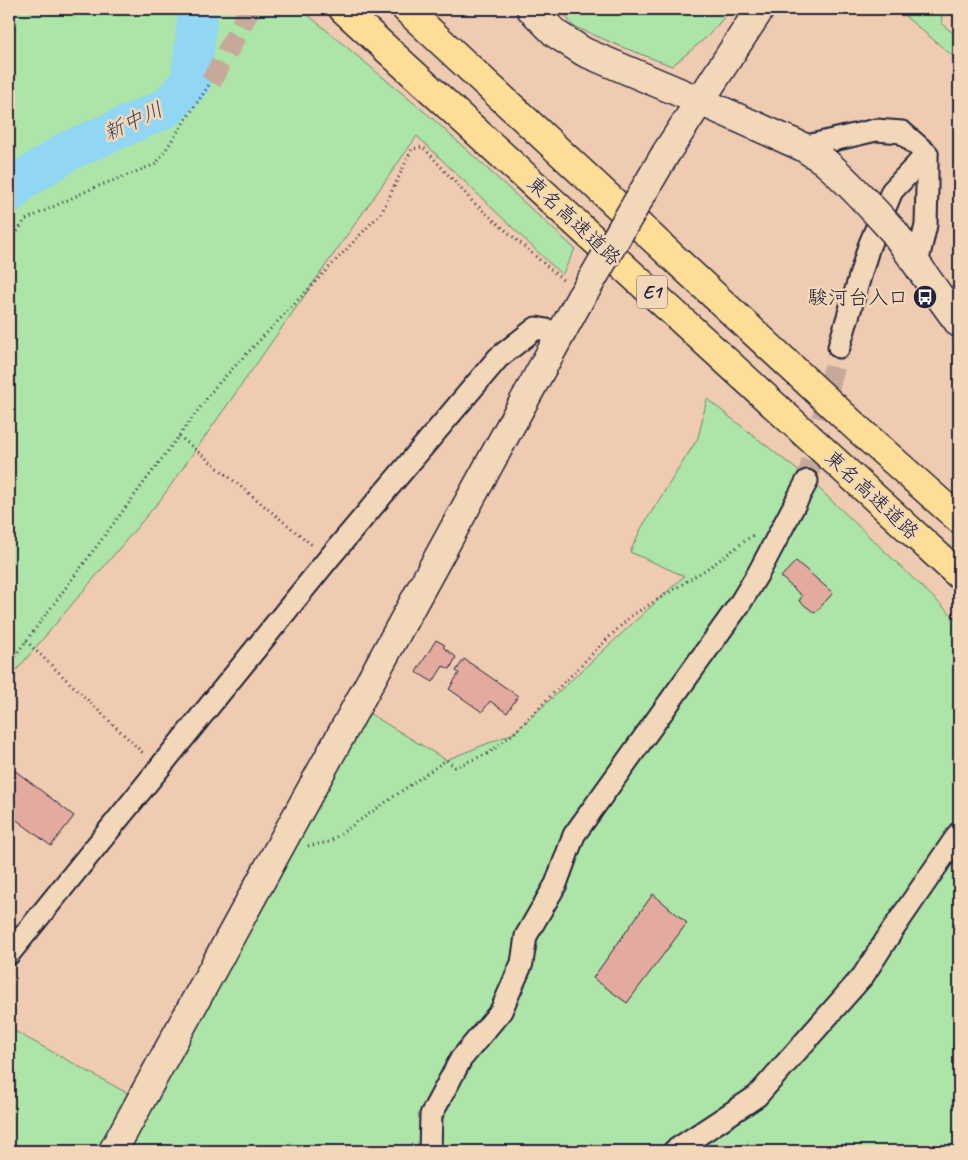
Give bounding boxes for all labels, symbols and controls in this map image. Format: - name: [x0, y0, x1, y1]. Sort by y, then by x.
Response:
- water label: 新中川: [99, 96, 167, 146]
- street label: 東名高速道路: [522, 171, 626, 271]
- road number: E1: [637, 276, 667, 308]
- bus stop icon: 駿河台入口: [912, 284, 938, 310]
- place label: 駿河台入口: [808, 285, 908, 310]
- street label: 東名高速道路: [820, 445, 924, 545]

